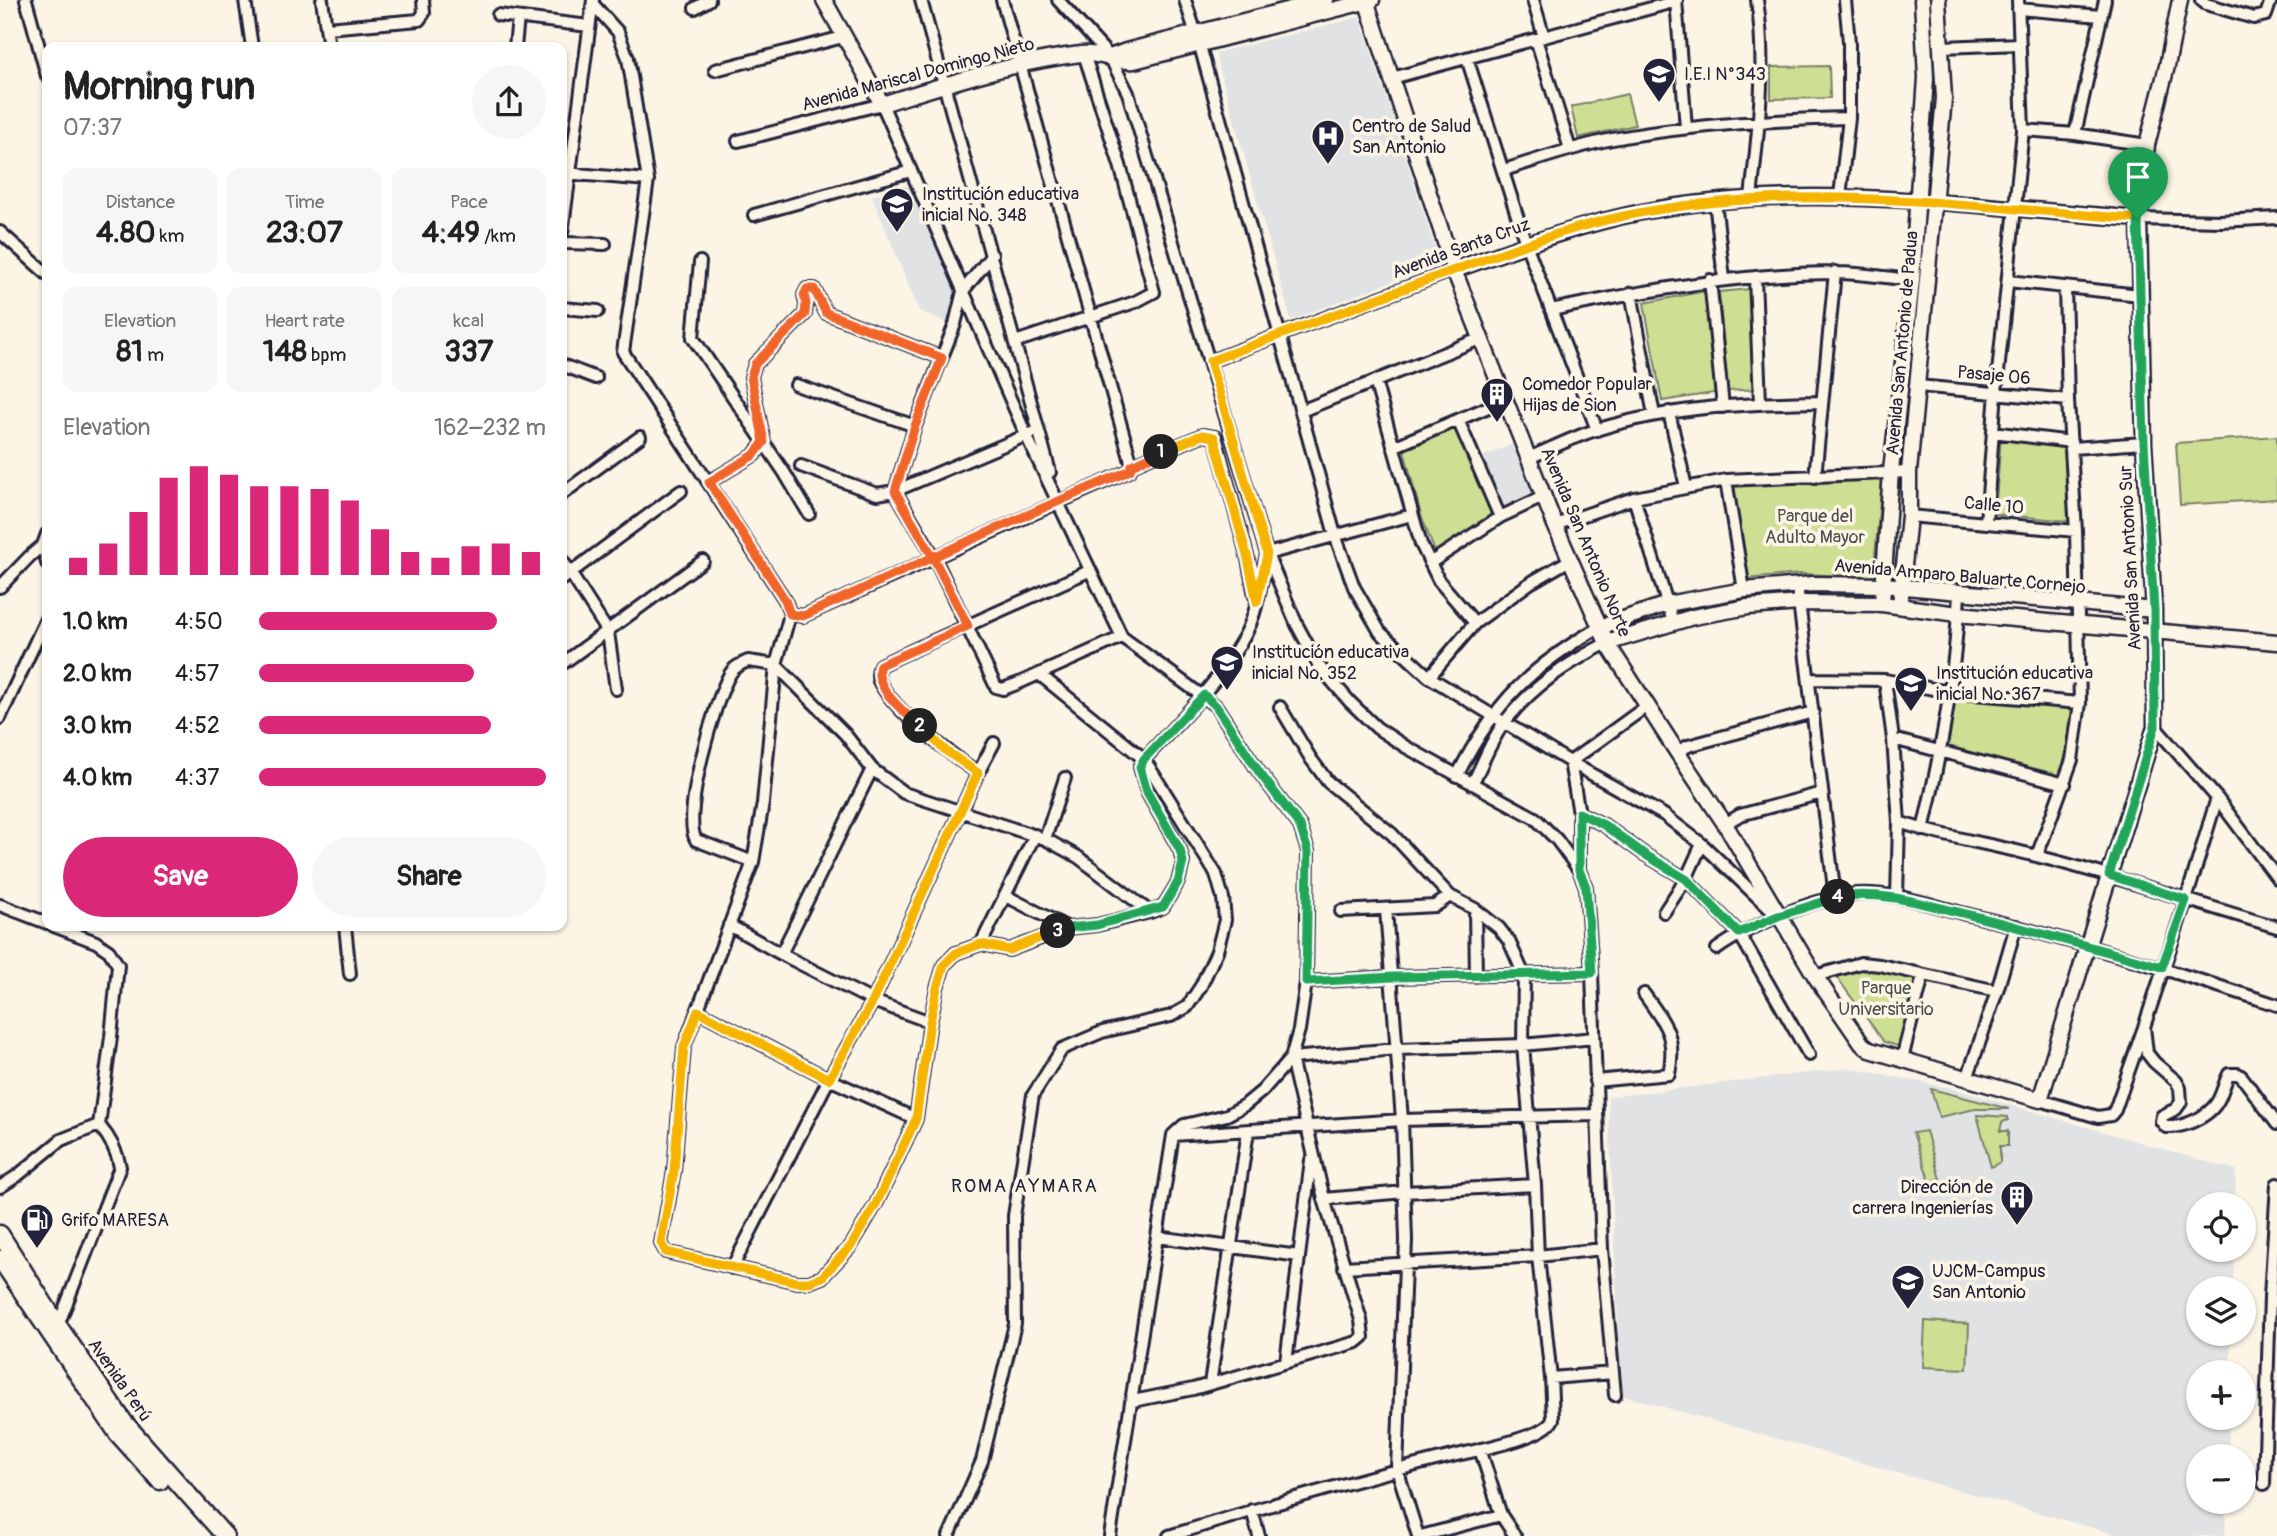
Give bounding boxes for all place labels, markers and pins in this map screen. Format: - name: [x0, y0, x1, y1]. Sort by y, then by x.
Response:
- school or university icon: I.E.I N°343: [1640, 55, 1678, 104]
- place label: I.E.I N°343: [1684, 63, 1766, 86]
- place label: Centro de Salud San Antonio: [1352, 115, 1471, 159]
- hospital icon: Centro de Salud San Antonio: [1309, 117, 1347, 166]
- pin: [2108, 147, 2168, 219]
- place label: Institución educativa inicial No. 348: [922, 183, 1079, 227]
- school or university icon: Institución educativa inicial No. 348: [878, 185, 916, 234]
- place label: Comedor Popular Hijas de Sion: [1522, 373, 1653, 417]
- building icon: Comedor Popular Hijas de Sion: [1478, 375, 1516, 424]
- pin: 1: [1144, 434, 1178, 470]
- place label: Institución educativa inicial No. 352: [1252, 641, 1409, 685]
- school or university icon: Institución educativa inicial No. 352: [1208, 643, 1246, 692]
- place label: Institución educativa inicial No. 367: [1936, 662, 2093, 706]
- school or university icon: Institución educativa inicial No. 367: [1892, 664, 1930, 713]
- pin: 2: [902, 708, 937, 744]
- pin: 4: [1820, 880, 1856, 914]
- pin: 3: [1040, 914, 1076, 948]
- place label: Dirección de carrera Ingenierías: [1852, 1176, 1993, 1220]
- building icon: Dirección de carrera Ingenierías: [1998, 1178, 2036, 1227]
- fuel station icon: Grifo MARESA: [18, 1201, 56, 1250]
- place label: Grifo MARESA: [61, 1209, 169, 1232]
- place label: UJCM-Campus San Antonio: [1932, 1260, 2045, 1304]
- school or university icon: UJCM-Campus San Antonio: [1889, 1262, 1927, 1311]

